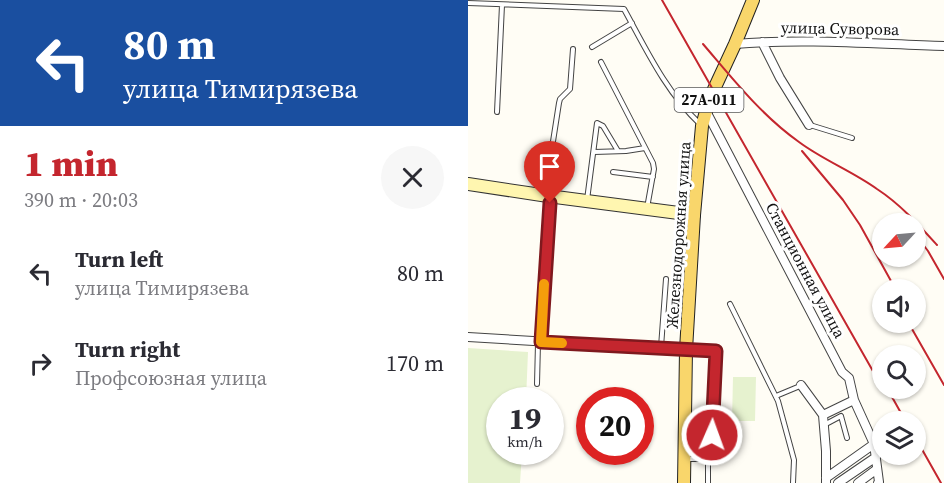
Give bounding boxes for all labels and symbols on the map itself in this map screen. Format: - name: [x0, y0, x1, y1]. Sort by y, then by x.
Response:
- street label: улица Суворова: [781, 16, 900, 40]
- road number: 27А-011: [674, 88, 744, 112]
- street label: Железнодорожная улица: [660, 140, 696, 329]
- pin: [524, 141, 575, 203]
- street label: Станционная улица: [761, 198, 851, 342]
- north arrow: [872, 213, 926, 267]
- speed limit sign: 20: [576, 387, 654, 465]
- position arrow: [680, 403, 744, 467]

